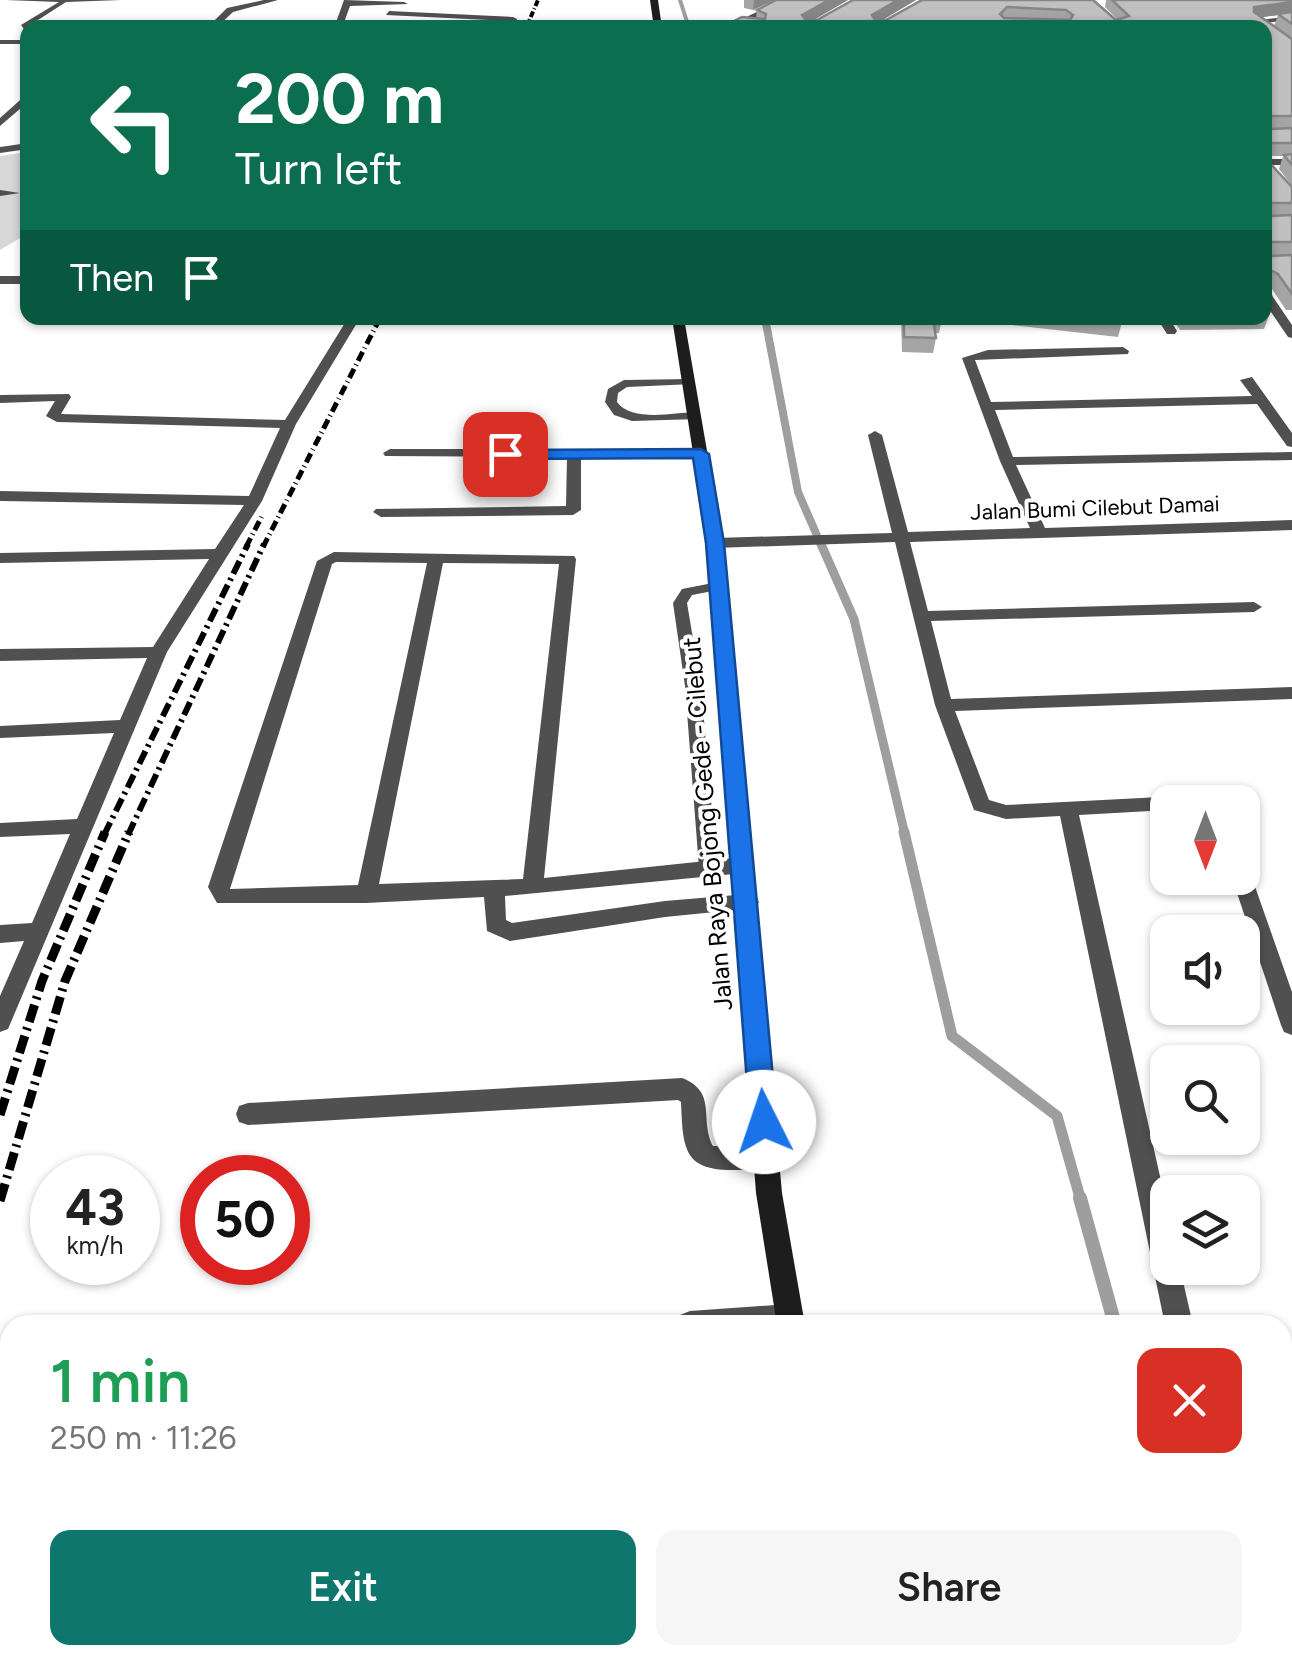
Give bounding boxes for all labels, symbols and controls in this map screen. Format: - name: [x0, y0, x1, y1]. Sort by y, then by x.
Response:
- text: 200 m: [235, 56, 444, 141]
- icon: left: [70, 60, 200, 190]
- text: Turn left: [235, 141, 402, 195]
- icon: arrive: [174, 250, 229, 305]
- text: Then: [70, 255, 154, 301]
- pin: [463, 412, 548, 497]
- icon: arrive: [478, 427, 533, 482]
- street label: Jalan Bumi Cilebut Damai: [970, 490, 1220, 526]
- street label: Jalan Raya Bojong Gede - Cilebut: [676, 636, 738, 1012]
- north arrow: [1150, 785, 1260, 895]
- map controls: [1150, 785, 1260, 1285]
- button: sound: [1150, 915, 1260, 1025]
- button: search: [1150, 1045, 1260, 1155]
- position arrow: [712, 1070, 816, 1174]
- speed limit sign: 50: [180, 1155, 310, 1285]
- button: layers: [1150, 1175, 1260, 1285]
- text: 43: [65, 1177, 125, 1238]
- text: km/h: [66, 1230, 124, 1260]
- text: 1 min: [50, 1345, 190, 1417]
- button: close: [1137, 1348, 1242, 1453]
- text: 250 m · 11:26: [50, 1419, 236, 1457]
- button: Exit: [50, 1530, 636, 1645]
- button: Share: [656, 1530, 1242, 1645]

